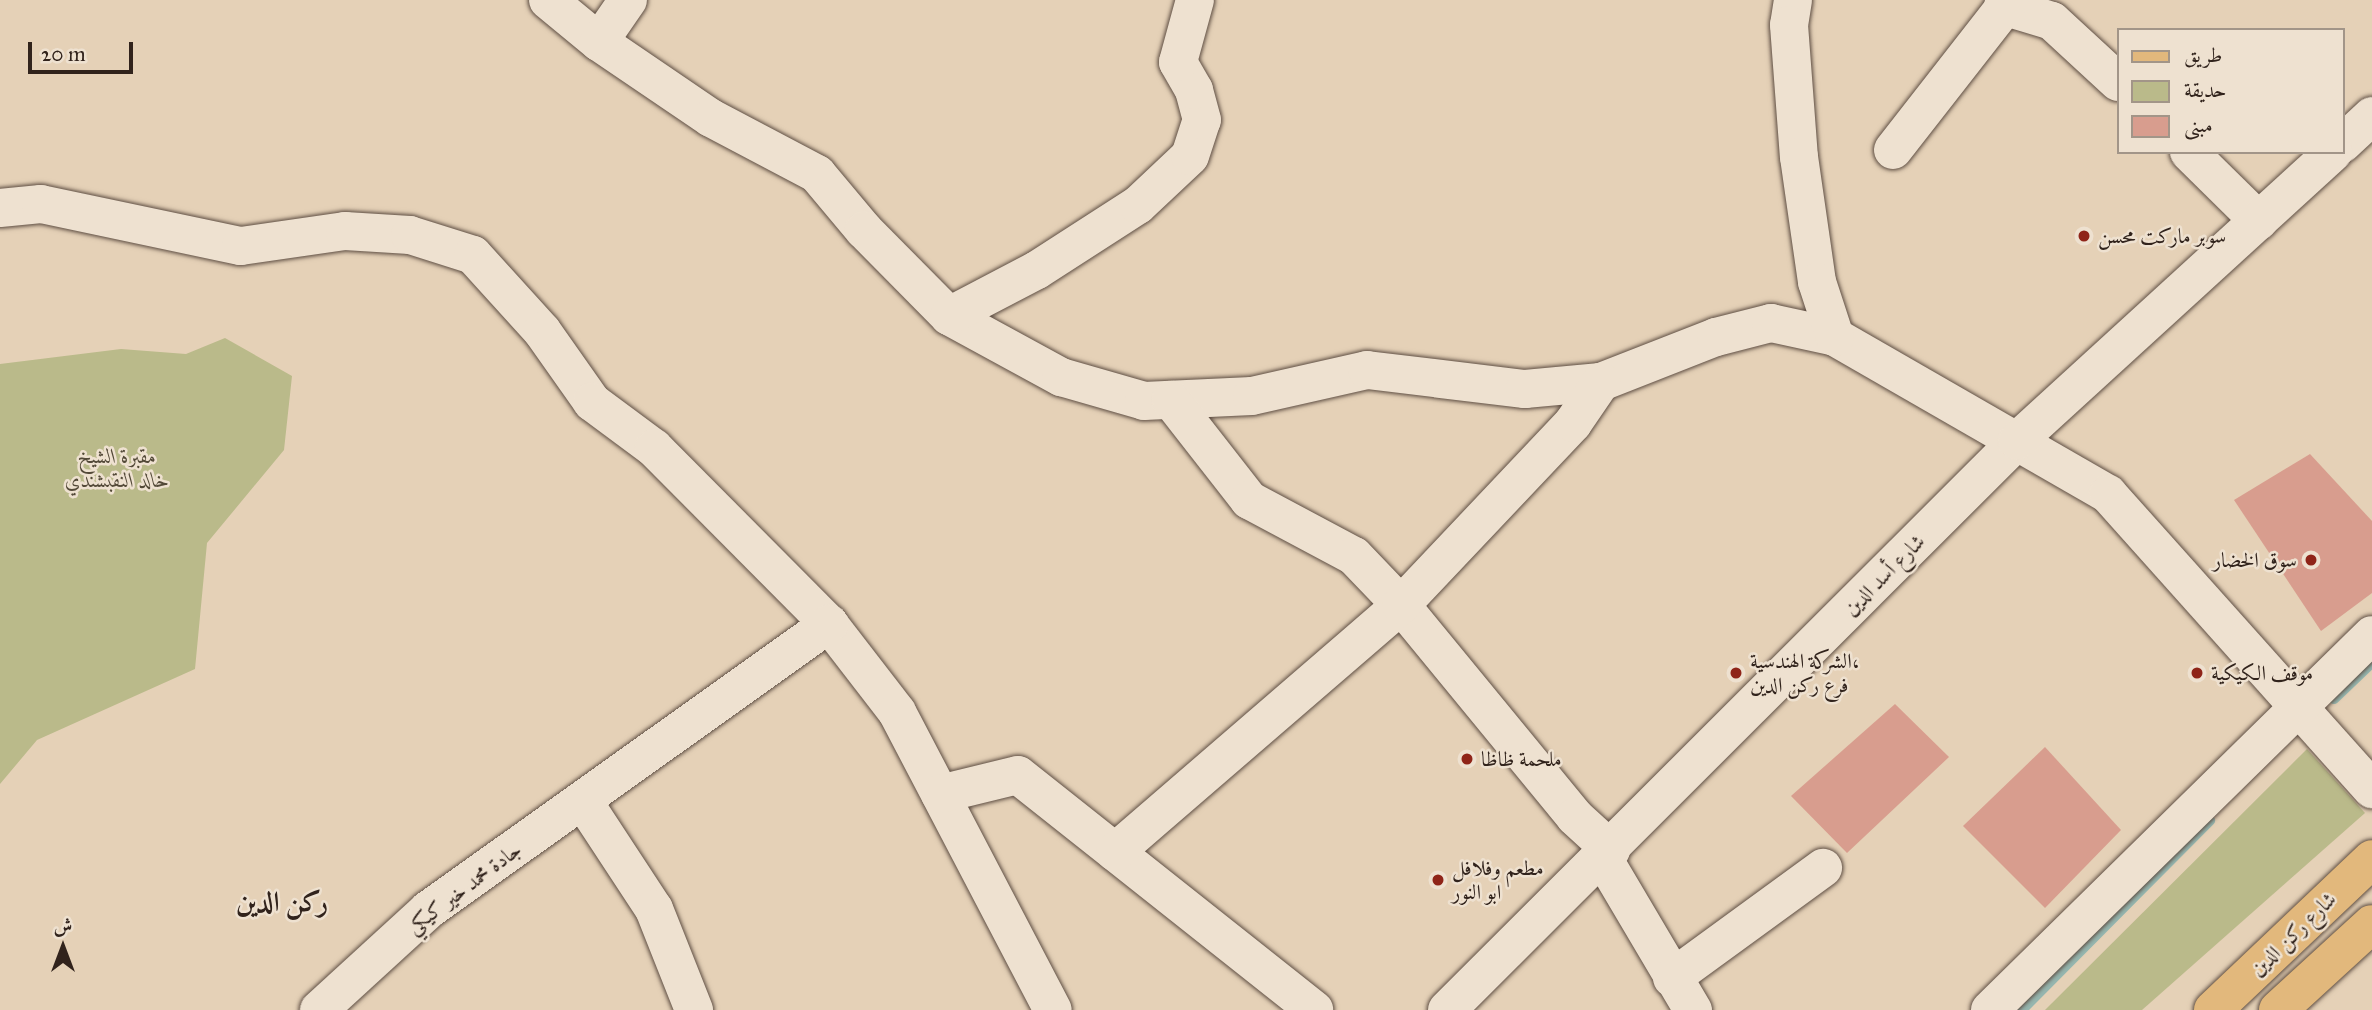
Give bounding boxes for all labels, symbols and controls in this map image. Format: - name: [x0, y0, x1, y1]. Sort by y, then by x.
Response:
- scale bar: [32, 28, 136, 72]
- legend: [2116, 28, 2344, 154]
- text: 20 m: [41, 41, 86, 67]
- text: طريق: [2184, 42, 2222, 68]
- text: حديقة: [2184, 77, 2227, 103]
- text: مبنى: [2184, 112, 2213, 138]
- place label: سوبر ماركت محسن: [2098, 223, 2226, 249]
- marker: سوبر ماركت محسن: [2076, 228, 2092, 244]
- park label: مقبرة الشيخ خالد النقبشندي: [65, 443, 169, 493]
- street label: شارع أسد الدين: [1838, 529, 1930, 621]
- place label: سوق الخضار: [2213, 547, 2297, 573]
- marker: سوق الخضار: [2303, 552, 2319, 568]
- place label: الشركة الهندسية، فرع ركن الدين: [1750, 648, 1860, 698]
- place label: موقف الكيكية: [2211, 660, 2313, 686]
- marker: الشركة الهندسية، فرع ركن الدين: [1728, 665, 1744, 681]
- marker: موقف الكيكية: [2189, 665, 2205, 681]
- place label: ملحمة ظاظا: [1481, 746, 1562, 772]
- marker: ملحمة ظاظا: [1459, 751, 1475, 767]
- street label: جادة محمد خير كيكي: [402, 837, 526, 939]
- place label: مطعم وفلافل ابو النور: [1452, 855, 1544, 905]
- marker: مطعم وفلافل ابو النور: [1430, 872, 1446, 888]
- district label: ركن الدين: [236, 885, 328, 919]
- street label: شارع ركن الدين: [2245, 887, 2341, 981]
- north arrow: [28, 912, 98, 982]
- text: ش: [54, 914, 72, 937]

